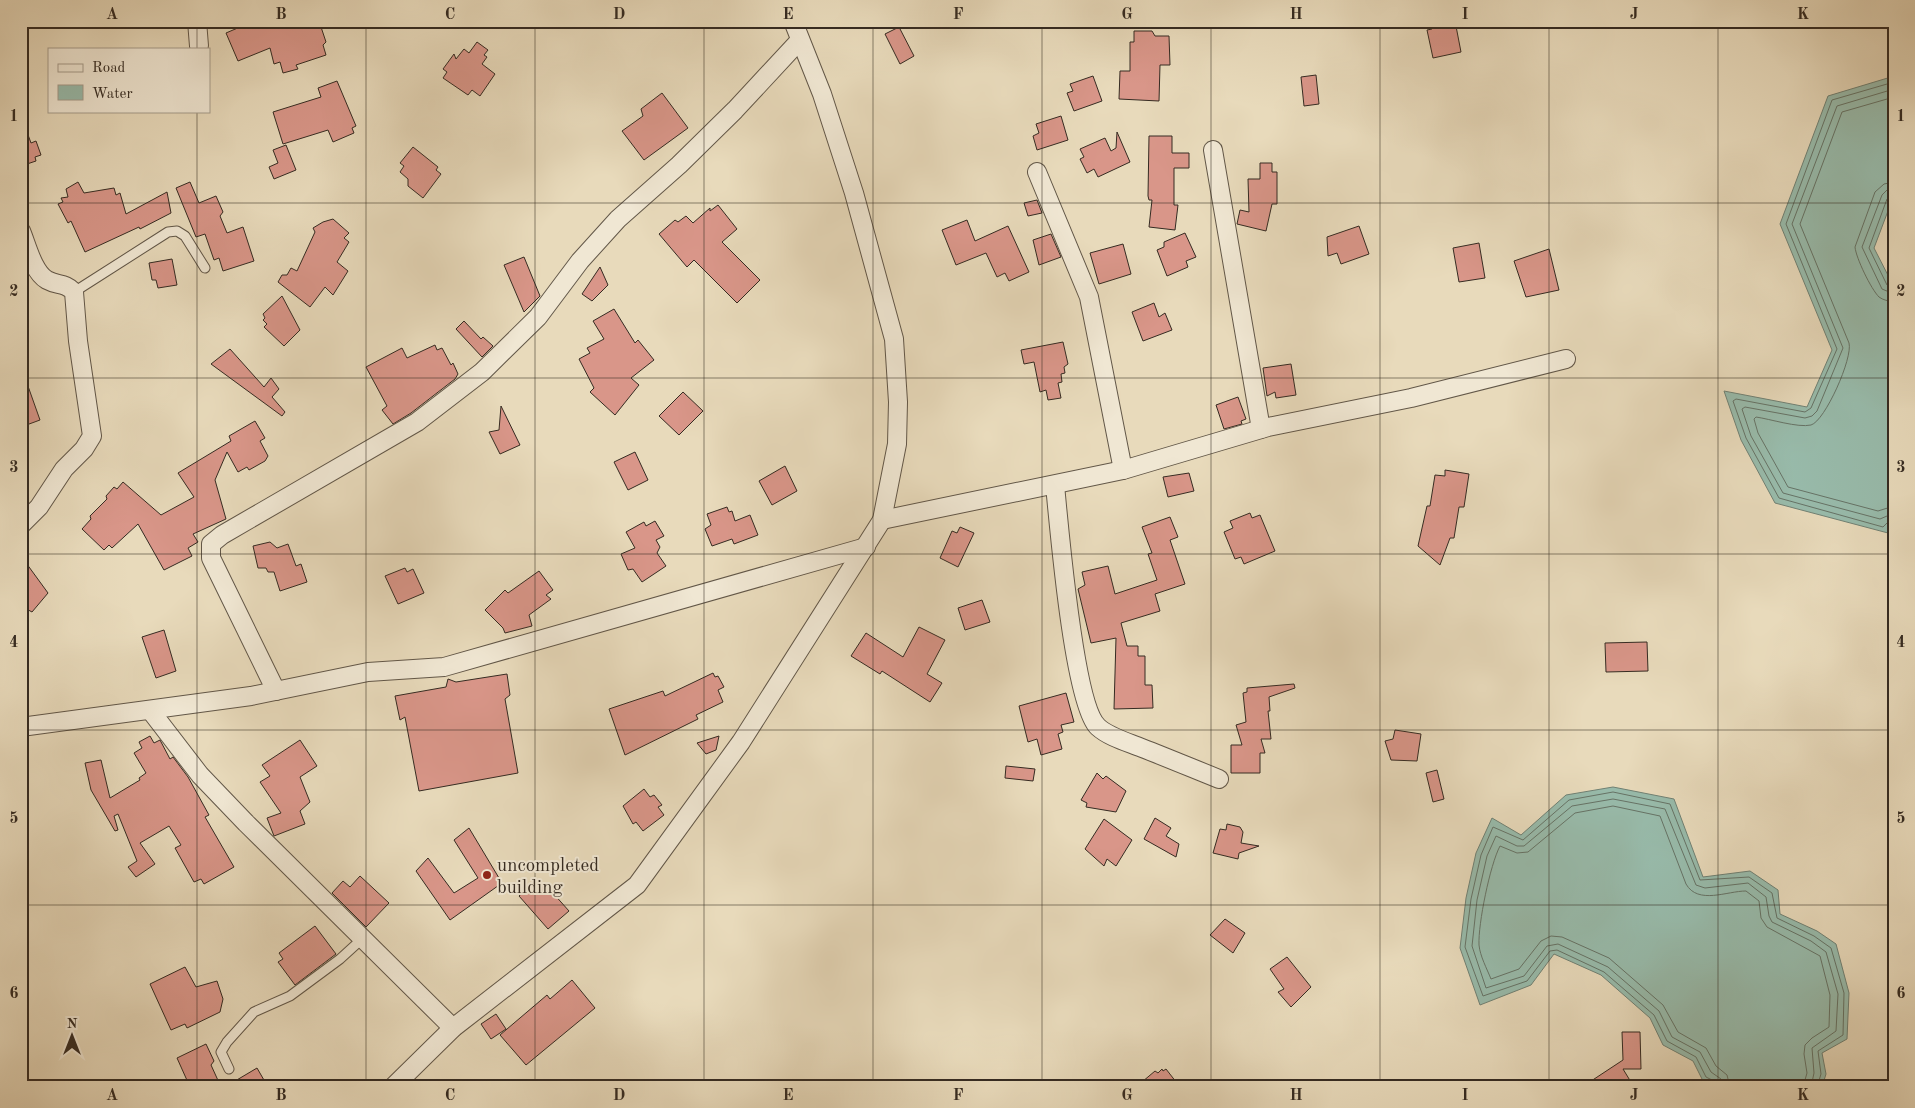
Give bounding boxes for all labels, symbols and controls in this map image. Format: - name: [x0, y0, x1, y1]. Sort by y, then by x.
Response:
- text: A: [106, 7, 118, 23]
- text: B: [275, 7, 287, 23]
- text: C: [445, 7, 455, 23]
- text: D: [613, 7, 625, 23]
- text: E: [782, 7, 794, 23]
- text: F: [953, 7, 964, 23]
- text: G: [1121, 7, 1133, 23]
- text: H: [1289, 7, 1303, 23]
- text: I: [1461, 7, 1469, 23]
- text: J: [1630, 7, 1639, 23]
- text: K: [1797, 7, 1809, 23]
- legend: [48, 48, 210, 112]
- text: Road: [92, 61, 126, 76]
- text: Water: [92, 87, 133, 102]
- text: 1: [9, 109, 19, 125]
- text: 1: [1896, 109, 1906, 125]
- text: 2: [9, 284, 19, 300]
- text: 2: [1896, 284, 1906, 300]
- text: 3: [9, 460, 19, 476]
- text: 3: [1896, 460, 1906, 476]
- text: 4: [9, 635, 19, 651]
- text: 4: [1896, 635, 1906, 651]
- text: 5: [9, 811, 19, 827]
- text: 5: [1896, 811, 1906, 827]
- place label: uncompleted building: [497, 857, 599, 898]
- marker: uncompleted building: [481, 869, 493, 881]
- text: 6: [9, 986, 19, 1002]
- text: 6: [1896, 986, 1906, 1002]
- north arrow: [48, 1010, 98, 1060]
- text: N: [67, 1017, 78, 1031]
- text: A: [106, 1088, 118, 1104]
- text: B: [275, 1088, 287, 1104]
- text: C: [445, 1088, 455, 1104]
- text: D: [613, 1088, 625, 1104]
- text: E: [782, 1088, 794, 1104]
- text: F: [953, 1088, 964, 1104]
- text: G: [1121, 1088, 1133, 1104]
- text: H: [1289, 1088, 1303, 1104]
- text: I: [1461, 1088, 1469, 1104]
- text: J: [1630, 1088, 1639, 1104]
- text: K: [1797, 1088, 1809, 1104]

